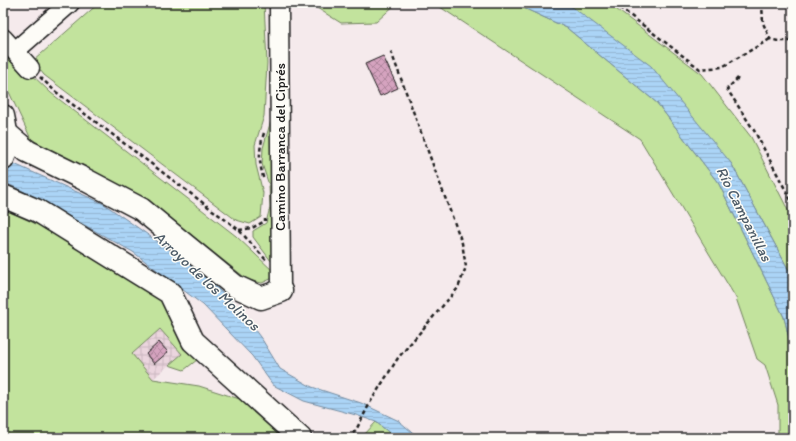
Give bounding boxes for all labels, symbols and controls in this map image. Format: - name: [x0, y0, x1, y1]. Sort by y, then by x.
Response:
- street label: Camino Barranca del Ciprés: [272, 63, 289, 231]
- water label: Río Campanillas: [712, 164, 776, 265]
- water label: Arroyo de los Molinos: [150, 227, 264, 335]

